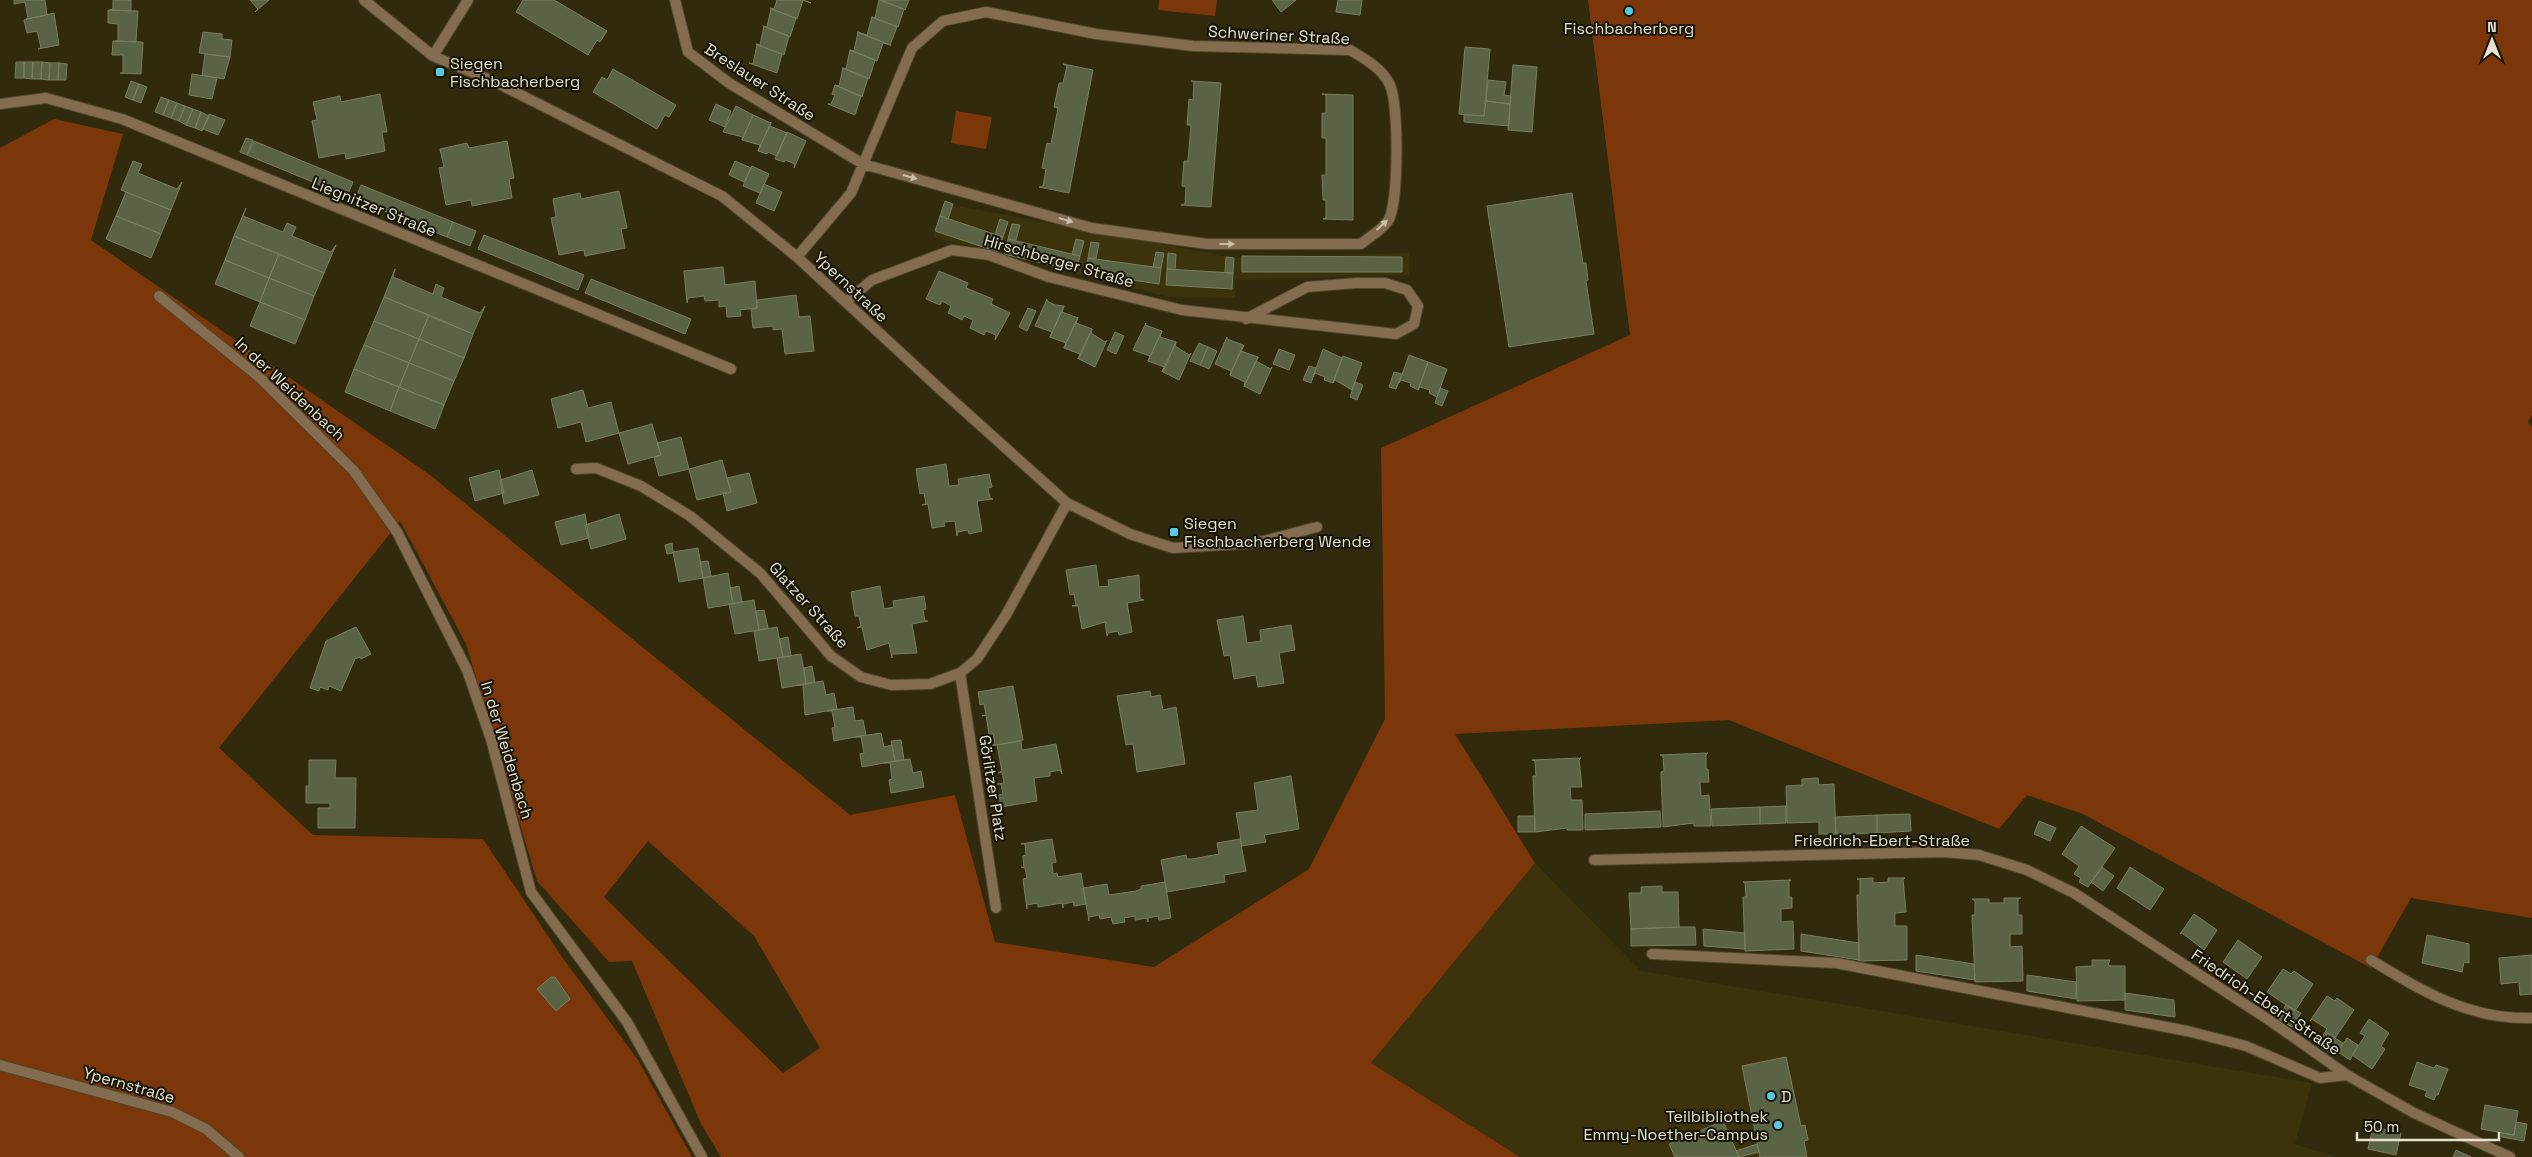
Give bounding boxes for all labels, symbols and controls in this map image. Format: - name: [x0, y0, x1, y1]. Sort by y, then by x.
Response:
- marker: Fischbacherberg: [1623, 5, 1635, 17]
- north arrow: [2467, 15, 2517, 65]
- place label: Fischbacherberg: [1564, 18, 1694, 39]
- text: N: [2487, 18, 2497, 36]
- street label: Schweriner Straße: [1207, 21, 1351, 49]
- street label: Breslauer Straße: [701, 38, 819, 126]
- place label: Siegen Fischbacherberg: [450, 53, 580, 92]
- marker: Siegen Fischbacherberg: [434, 66, 446, 78]
- street label: Liegnitzer Straße: [309, 172, 439, 242]
- one-way arrow: [902, 173, 917, 181]
- one-way arrow: [1059, 217, 1074, 225]
- one-way arrow: [1376, 220, 1389, 231]
- street label: Hirschberger Straße: [982, 230, 1136, 292]
- one-way arrow: [1219, 240, 1235, 248]
- street label: Ypernstraße: [809, 247, 893, 327]
- street label: In der Weidenbach: [231, 333, 349, 445]
- place label: Siegen Fischbacherberg Wende: [1184, 513, 1371, 552]
- marker: Siegen Fischbacherberg Wende: [1168, 526, 1180, 538]
- street label: Glatzer Straße: [764, 557, 854, 653]
- street label: In der Weidenbach: [476, 679, 538, 821]
- street label: Görlitzer Platz: [974, 733, 1012, 843]
- street label: Friedrich-Ebert-Straße: [1794, 830, 1970, 851]
- street label: Friedrich-Ebert-Straße: [2187, 944, 2345, 1060]
- street label: Ypernstraße: [81, 1062, 177, 1108]
- place label: D: [1781, 1086, 1792, 1107]
- marker: D: [1765, 1090, 1777, 1102]
- place label: Teilbibliothek Emmy-Noether-Campus: [1583, 1106, 1768, 1145]
- scale bar: [2357, 1110, 2500, 1142]
- text: 50 m: [2364, 1117, 2399, 1136]
- marker: Teilbibliothek Emmy-Noether-Campus: [1772, 1119, 1784, 1131]

